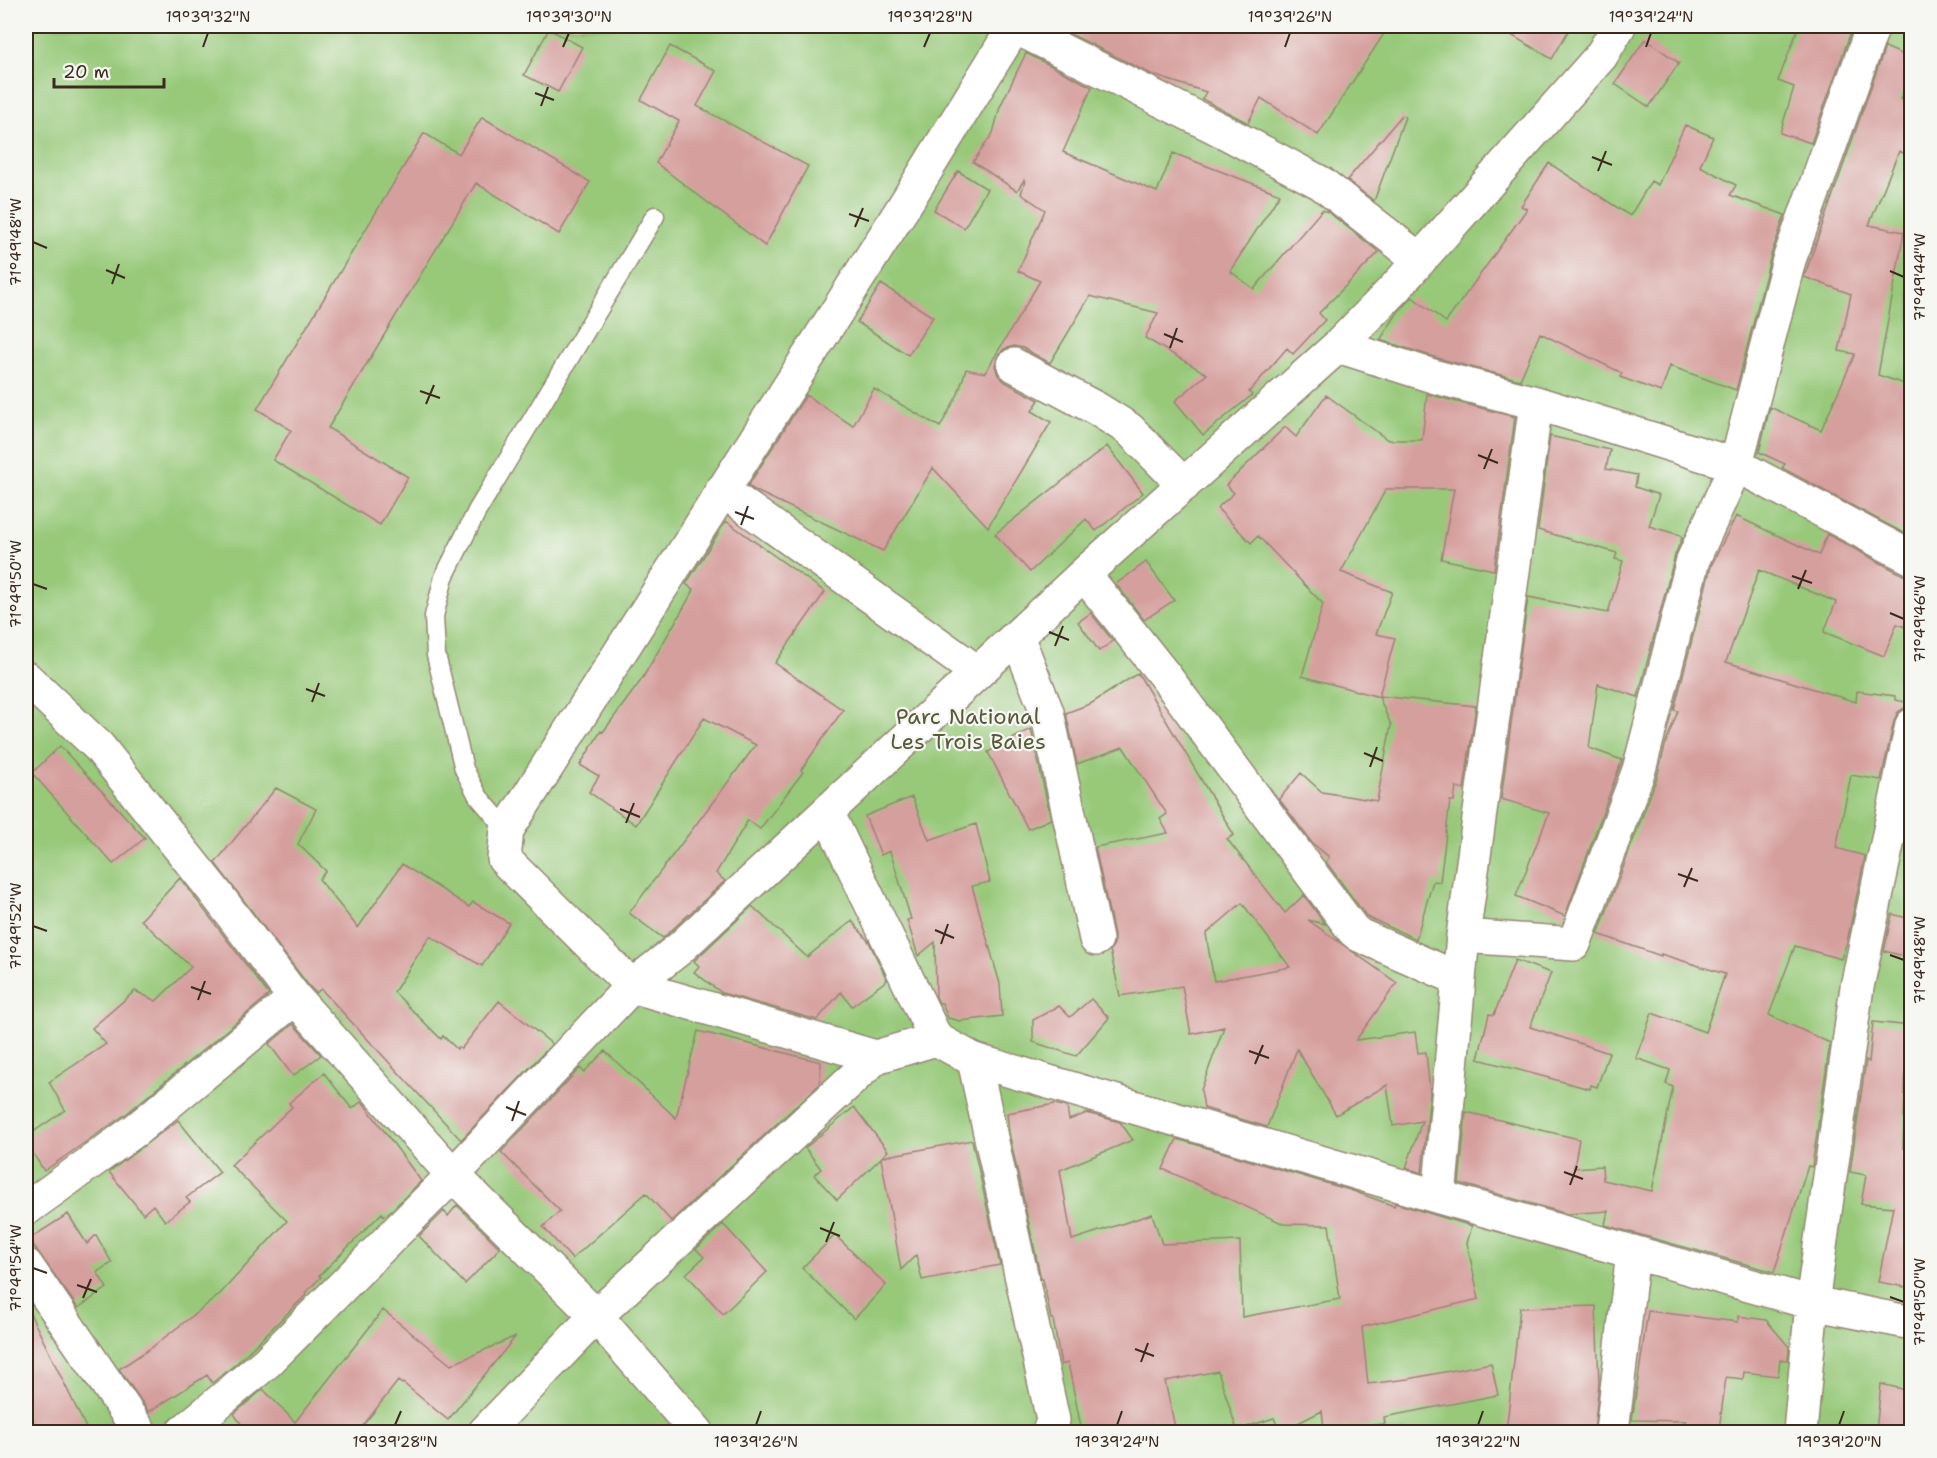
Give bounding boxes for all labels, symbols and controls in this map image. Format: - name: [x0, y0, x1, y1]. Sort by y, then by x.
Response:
- text: 19°39'32"N: [166, 7, 250, 27]
- text: 19°39'30"N: [526, 7, 612, 27]
- text: 19°39'28"N: [887, 7, 973, 27]
- text: 19°39'26"N: [1248, 7, 1332, 27]
- text: 19°39'24"N: [1609, 7, 1693, 27]
- scale bar: [54, 51, 164, 89]
- text: 20 m: [63, 60, 109, 84]
- text: 71°49'48"W: [6, 198, 26, 286]
- text: 71°49'44"W: [1910, 233, 1930, 321]
- text: 71°49'50"W: [6, 540, 26, 628]
- text: 71°49'46"W: [1910, 575, 1930, 663]
- park label: Parc National Les Trois Baies: [890, 702, 1046, 756]
- text: 71°49'52"W: [6, 882, 26, 970]
- text: 71°49'48"W: [1910, 916, 1930, 1004]
- text: 71°49'54"W: [6, 1224, 26, 1312]
- text: 71°49'50"W: [1910, 1258, 1930, 1346]
- text: 19°39'28"N: [352, 1432, 438, 1452]
- text: 19°39'26"N: [714, 1432, 798, 1452]
- text: 19°39'24"N: [1075, 1432, 1159, 1452]
- text: 19°39'22"N: [1436, 1432, 1520, 1452]
- text: 19°39'20"N: [1796, 1432, 1882, 1452]

